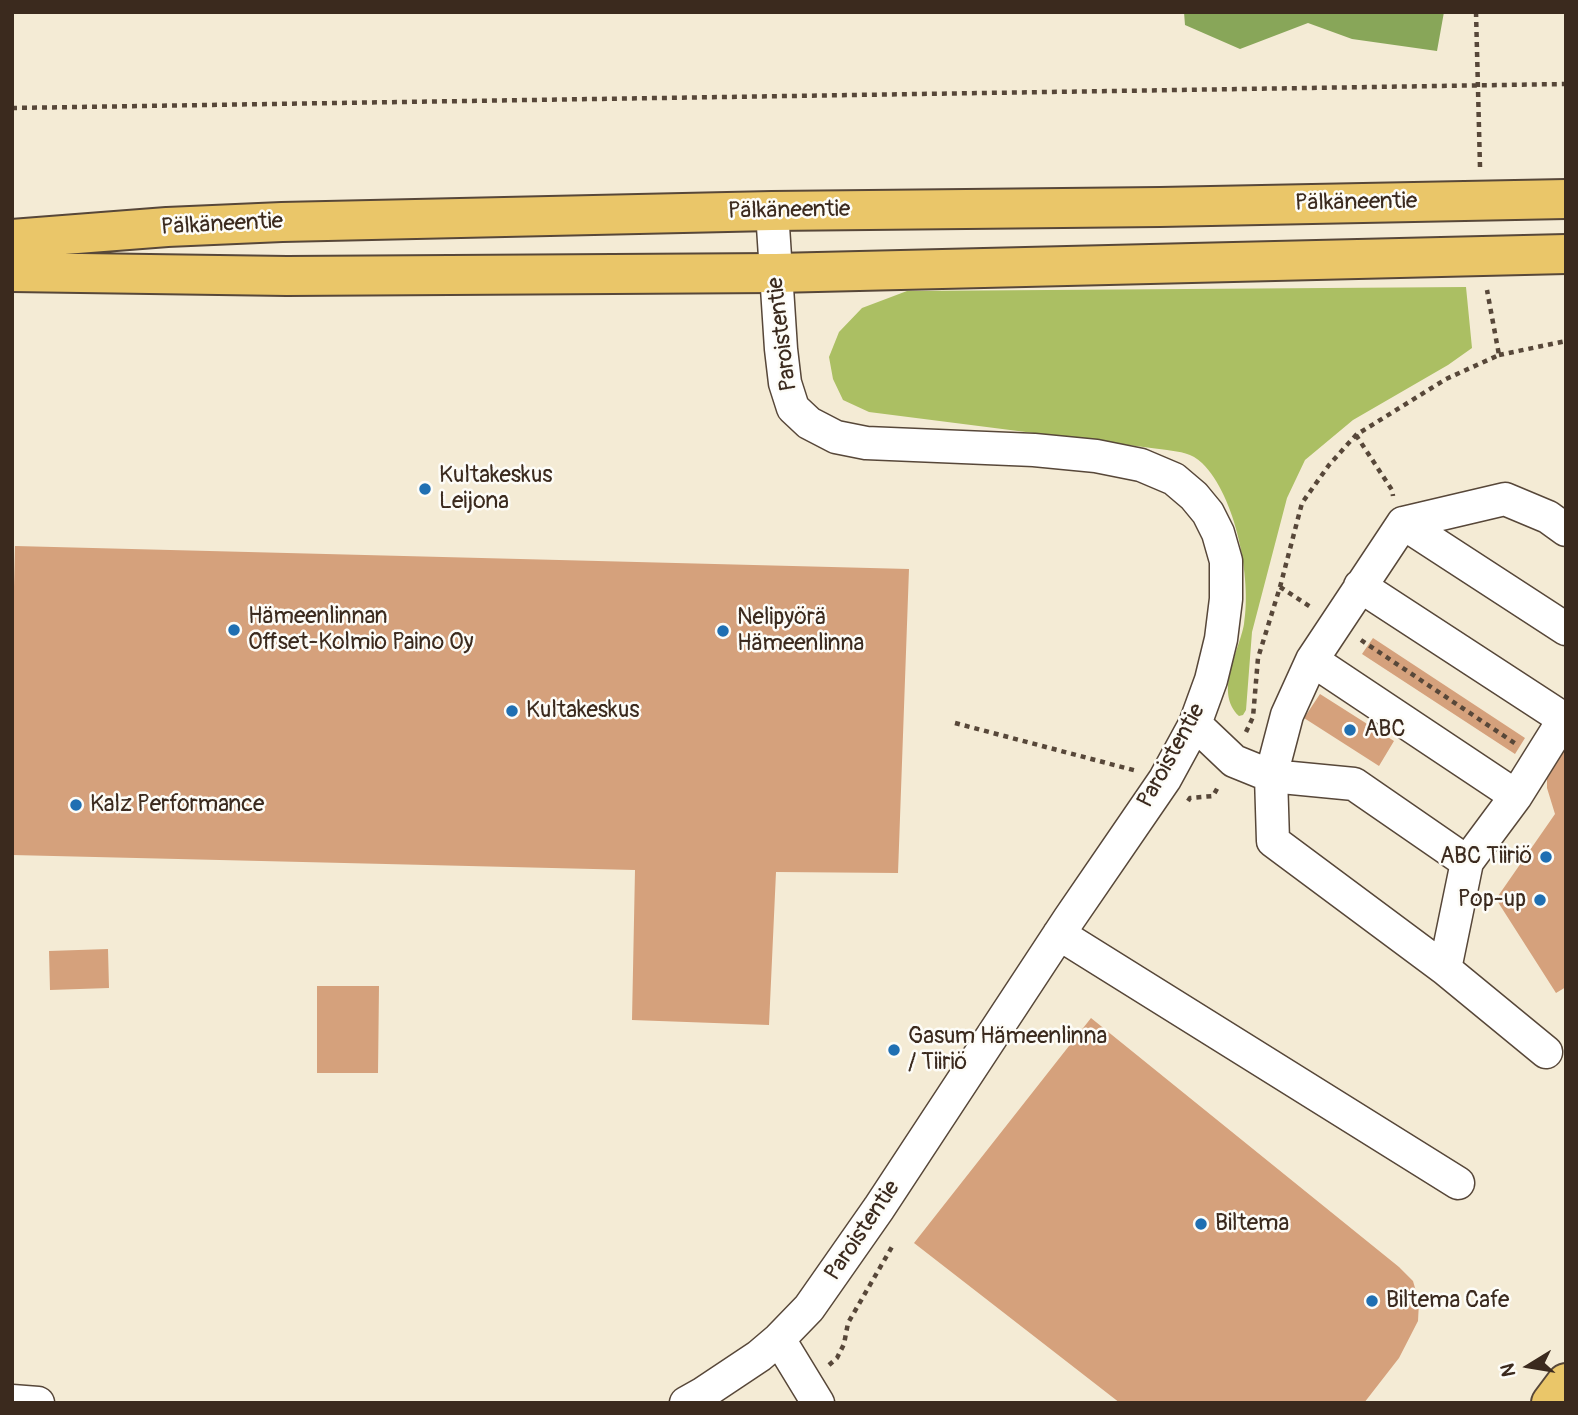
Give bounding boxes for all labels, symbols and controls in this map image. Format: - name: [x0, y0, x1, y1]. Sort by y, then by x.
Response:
- street label: Pälkäneentie: [1295, 188, 1417, 218]
- street label: Pälkäneentie: [728, 196, 850, 226]
- street label: Pälkäneentie: [160, 208, 284, 242]
- street label: Paroistentie: [762, 275, 804, 393]
- place label: Kultakeskus Leijona: [439, 462, 553, 516]
- marker: Kultakeskus Leijona: [417, 481, 433, 497]
- place label: Hämeenlinnan Offset-Kolmio Paino Oy: [248, 603, 473, 657]
- place label: Nelipyörä Hämeenlinna: [737, 604, 864, 658]
- marker: Hämeenlinnan Offset-Kolmio Paino Oy: [226, 622, 242, 638]
- marker: Nelipyörä Hämeenlinna: [715, 623, 731, 639]
- place label: Kultakeskus: [526, 697, 640, 725]
- street label: Paroistentie: [1132, 699, 1212, 813]
- marker: Kultakeskus: [504, 703, 520, 719]
- place label: ABC: [1364, 716, 1405, 744]
- marker: ABC: [1342, 722, 1358, 738]
- place label: Kalz Performance: [90, 791, 264, 819]
- marker: Kalz Performance: [68, 797, 84, 813]
- place label: ABC Tiiriö: [1440, 843, 1532, 871]
- marker: ABC Tiiriö: [1538, 849, 1554, 865]
- place label: Pop-up: [1458, 886, 1526, 914]
- marker: Pop-up: [1532, 892, 1548, 908]
- place label: Gasum Hämeenlinna / Tiiriö: [908, 1023, 1107, 1077]
- marker: Gasum Hämeenlinna / Tiiriö: [886, 1042, 902, 1058]
- street label: Paroistentie: [820, 1176, 906, 1286]
- place label: Biltema: [1215, 1210, 1289, 1238]
- marker: Biltema: [1193, 1216, 1209, 1232]
- place label: Biltema Cafe: [1386, 1287, 1509, 1315]
- marker: Biltema Cafe: [1364, 1293, 1380, 1309]
- north arrow: [1494, 1331, 1564, 1401]
- text: N: [1495, 1361, 1521, 1379]

